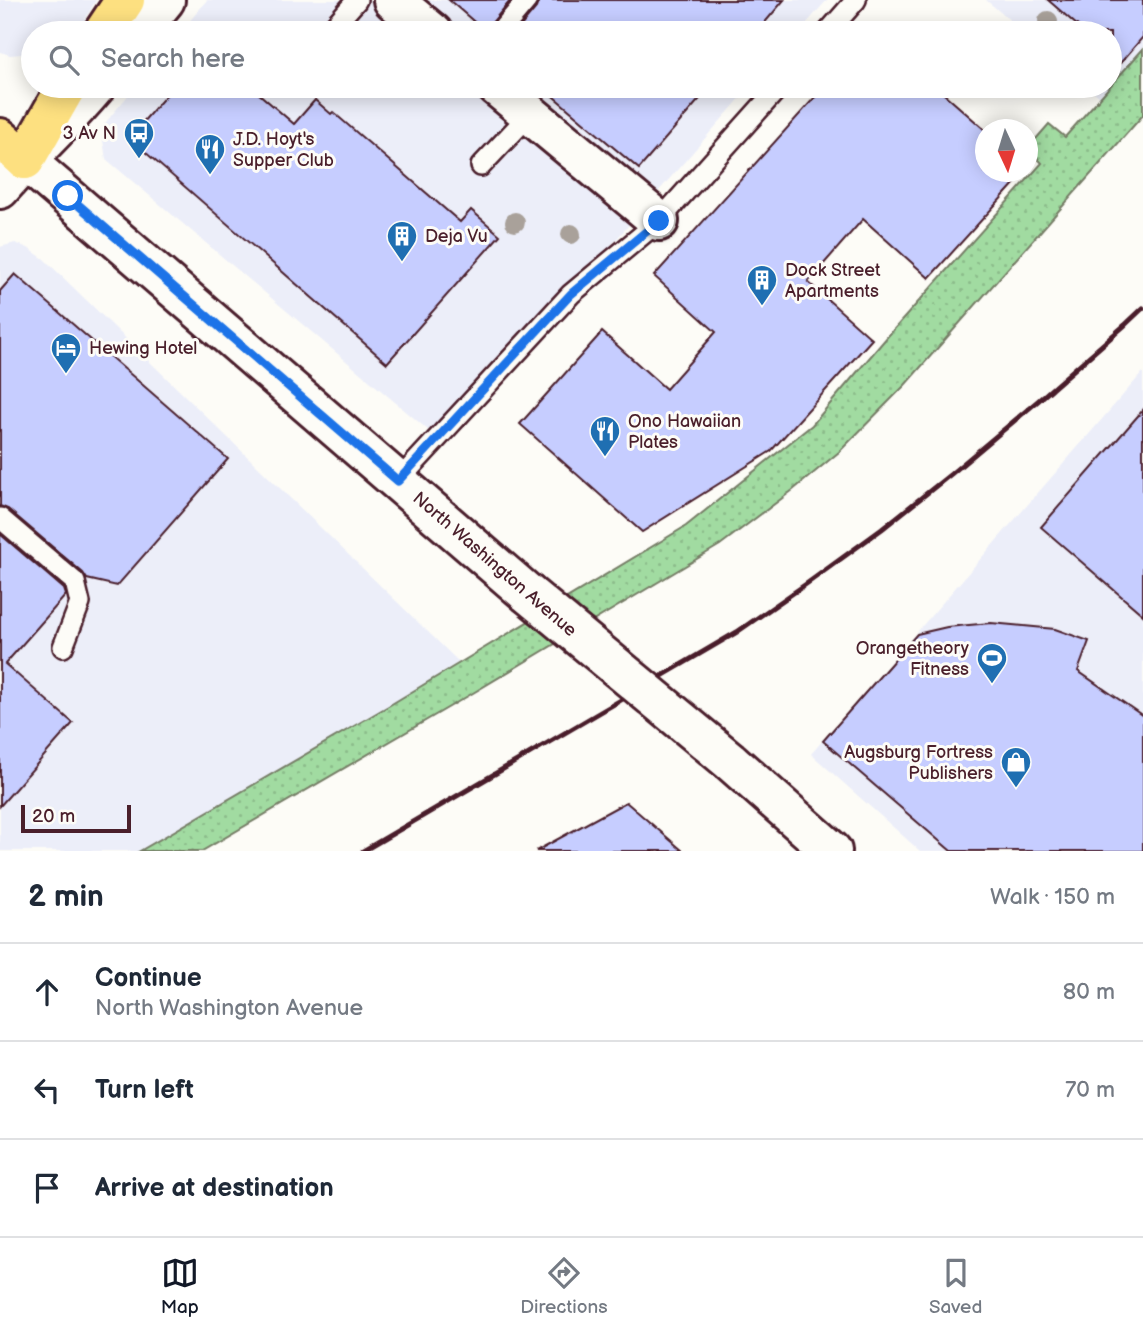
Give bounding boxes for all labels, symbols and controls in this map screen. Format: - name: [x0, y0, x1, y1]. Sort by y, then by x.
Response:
- search box: [21, 21, 1122, 98]
- icon: search: [45, 41, 83, 79]
- text: Search here: [101, 44, 245, 75]
- bus stop icon: 3 Av N: [122, 116, 156, 160]
- north arrow: [975, 119, 1038, 182]
- place label: 3 Av N: [63, 123, 116, 144]
- place label: J.D. Hoyt's Supper Club: [233, 129, 334, 171]
- restaurant icon: J.D. Hoyt's Supper Club: [193, 132, 227, 176]
- route start: [52, 180, 83, 211]
- route end: [643, 205, 674, 236]
- building icon: Deja Vu: [385, 219, 419, 263]
- place label: Deja Vu: [425, 226, 488, 247]
- place label: Dock Street Apartments: [785, 260, 881, 302]
- building icon: Dock Street Apartments: [745, 263, 779, 307]
- hotel icon: Hewing Hotel: [49, 331, 83, 375]
- place label: Hewing Hotel: [89, 338, 197, 359]
- place label: Ono Hawaiian Plates: [628, 411, 741, 453]
- restaurant icon: Ono Hawaiian Plates: [588, 414, 622, 458]
- street label: North Washington Avenue: [409, 488, 581, 641]
- place label: Orangetheory Fitness: [856, 638, 970, 680]
- sports icon: Orangetheory Fitness: [975, 641, 1009, 685]
- place label: Augsburg Fortress Publishers: [844, 742, 993, 784]
- shop icon: Augsburg Fortress Publishers: [999, 745, 1033, 789]
- scale bar: [21, 802, 131, 834]
- text: 20 m: [32, 805, 75, 828]
- text: 2 min: [28, 879, 104, 915]
- text: Walk · 150 m: [990, 883, 1115, 911]
- text: Continue: [95, 963, 202, 994]
- icon: ahead: [28, 973, 66, 1011]
- text: 80 m: [1063, 978, 1115, 1006]
- text: North Washington Avenue: [95, 994, 363, 1022]
- icon: left: [28, 1071, 66, 1109]
- text: Turn left: [95, 1075, 194, 1106]
- text: 70 m: [1065, 1076, 1115, 1104]
- icon: arrive: [28, 1169, 66, 1207]
- text: Arrive at destination: [95, 1173, 334, 1204]
- tab: Map: [161, 1254, 199, 1319]
- tab: Directions: [520, 1254, 608, 1319]
- tab: Saved: [929, 1254, 982, 1319]

